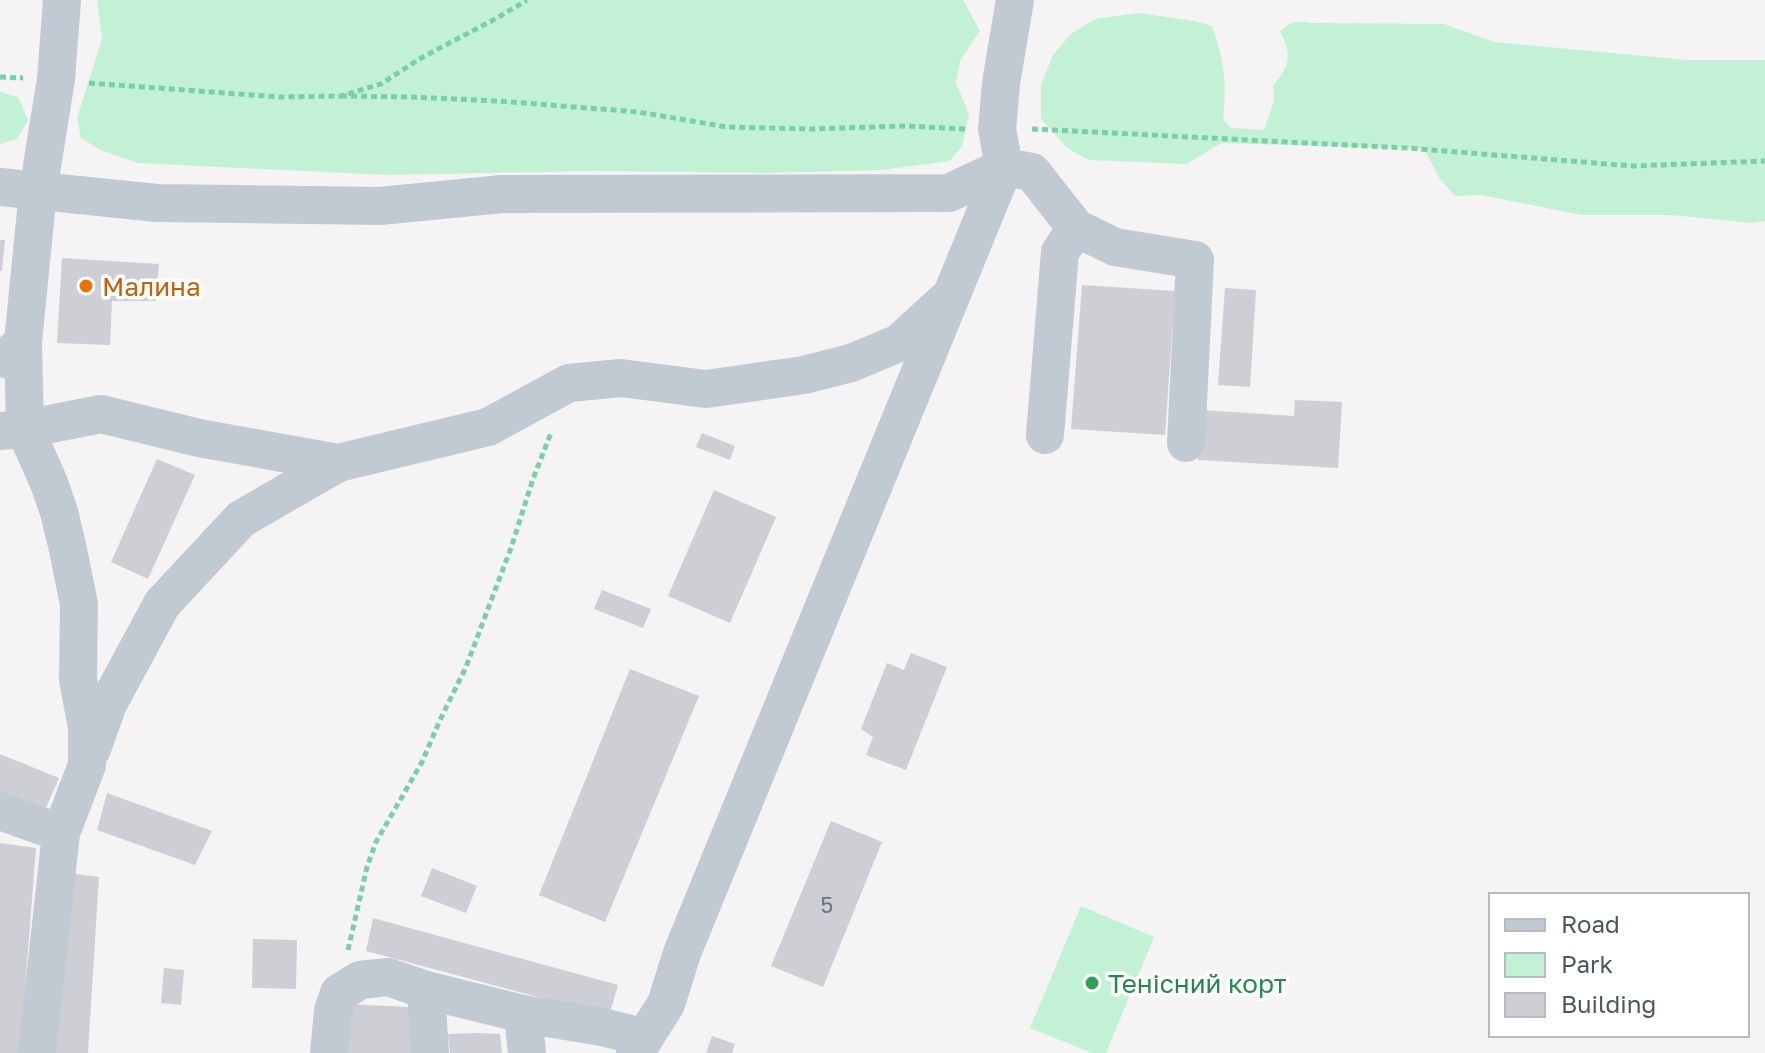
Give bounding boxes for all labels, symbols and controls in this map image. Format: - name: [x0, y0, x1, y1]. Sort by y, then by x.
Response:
- place label: Малина: [102, 271, 201, 302]
- marker: Малина: [77, 277, 95, 295]
- house number: 5: [821, 891, 833, 918]
- legend: [1489, 893, 1749, 1037]
- text: Road: [1561, 909, 1620, 938]
- text: Park: [1561, 949, 1613, 978]
- place label: Тенісний корт: [1108, 968, 1287, 999]
- marker: Тенісний корт: [1083, 974, 1101, 992]
- text: Building: [1561, 989, 1656, 1018]

